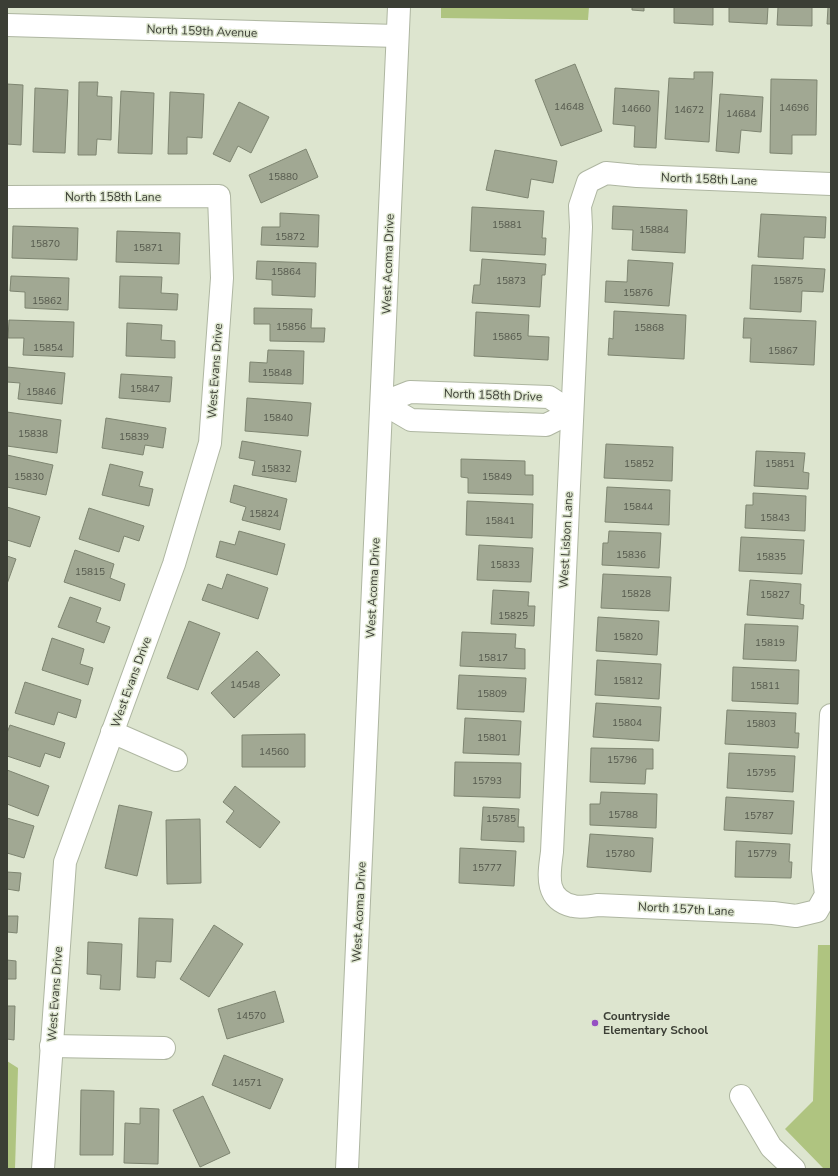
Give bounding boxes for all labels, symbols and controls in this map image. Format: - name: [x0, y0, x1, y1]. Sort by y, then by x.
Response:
- street label: North 159th Avenue: [146, 21, 258, 41]
- house number: 14648: [554, 100, 584, 114]
- house number: 14696: [779, 101, 809, 115]
- house number: 14660: [621, 102, 651, 116]
- house number: 14672: [674, 103, 704, 117]
- house number: 14684: [726, 107, 756, 121]
- street label: North 158th Lane: [661, 169, 757, 189]
- house number: 15880: [268, 170, 298, 184]
- street label: North 158th Lane: [65, 189, 161, 205]
- street label: West Acoma Drive: [378, 213, 398, 315]
- house number: 15881: [492, 218, 522, 232]
- house number: 15884: [639, 223, 669, 237]
- house number: 15872: [275, 230, 305, 244]
- house number: 15870: [30, 237, 60, 251]
- house number: 15871: [133, 241, 163, 255]
- house number: 15864: [271, 265, 301, 279]
- house number: 15873: [496, 274, 526, 288]
- house number: 15875: [773, 274, 803, 288]
- house number: 15876: [623, 286, 653, 300]
- house number: 15862: [32, 294, 62, 308]
- house number: 15856: [276, 320, 306, 334]
- house number: 15868: [634, 321, 664, 335]
- street label: West Evans Drive: [204, 323, 226, 419]
- house number: 15865: [492, 330, 522, 344]
- house number: 15854: [33, 341, 63, 355]
- house number: 15867: [768, 344, 798, 358]
- house number: 15848: [262, 366, 292, 380]
- house number: 15847: [130, 382, 160, 396]
- house number: 15846: [26, 385, 56, 399]
- street label: North 158th Drive: [444, 385, 542, 405]
- house number: 15840: [263, 411, 293, 425]
- house number: 15838: [18, 427, 48, 441]
- house number: 15839: [119, 430, 149, 444]
- house number: 15852: [624, 457, 654, 471]
- house number: 15851: [765, 457, 795, 471]
- house number: 15832: [261, 462, 291, 476]
- house number: 15830: [14, 470, 44, 484]
- house number: 15849: [482, 470, 512, 484]
- street label: West Lisbon Lane: [555, 491, 577, 589]
- house number: 15844: [623, 500, 653, 514]
- house number: 15824: [249, 507, 279, 521]
- house number: 15843: [760, 511, 790, 525]
- house number: 15841: [485, 514, 515, 528]
- street label: West Acoma Drive: [362, 537, 384, 639]
- house number: 15836: [616, 548, 646, 562]
- house number: 15835: [756, 550, 786, 564]
- house number: 15833: [490, 558, 520, 572]
- house number: 15815: [75, 565, 105, 579]
- house number: 15828: [621, 587, 651, 601]
- house number: 15827: [760, 588, 790, 602]
- house number: 15825: [498, 609, 528, 623]
- house number: 15820: [613, 630, 643, 644]
- street label: West Evans Drive: [107, 634, 155, 730]
- house number: 15819: [755, 636, 785, 650]
- house number: 15817: [478, 651, 508, 665]
- house number: 15812: [613, 674, 643, 688]
- house number: 14548: [230, 678, 260, 692]
- house number: 15811: [750, 679, 780, 693]
- house number: 15809: [477, 687, 507, 701]
- house number: 15804: [612, 716, 642, 730]
- house number: 15803: [746, 717, 776, 731]
- house number: 15801: [477, 731, 507, 745]
- house number: 14560: [259, 745, 289, 759]
- house number: 15796: [607, 753, 637, 767]
- house number: 15795: [746, 766, 776, 780]
- house number: 15793: [472, 774, 502, 788]
- house number: 15788: [608, 808, 638, 822]
- house number: 15787: [744, 809, 774, 823]
- house number: 15785: [486, 812, 516, 826]
- house number: 15780: [605, 847, 635, 861]
- house number: 15779: [747, 847, 777, 861]
- street label: West Acoma Drive: [348, 861, 370, 963]
- house number: 15777: [472, 861, 502, 875]
- street label: North 157th Lane: [638, 898, 734, 920]
- street label: West Evans Drive: [44, 946, 66, 1042]
- place label: Countryside Elementary School: [603, 1008, 708, 1038]
- house number: 14570: [236, 1009, 266, 1023]
- marker: Countryside Elementary School: [590, 1018, 600, 1028]
- house number: 14571: [232, 1076, 262, 1090]

